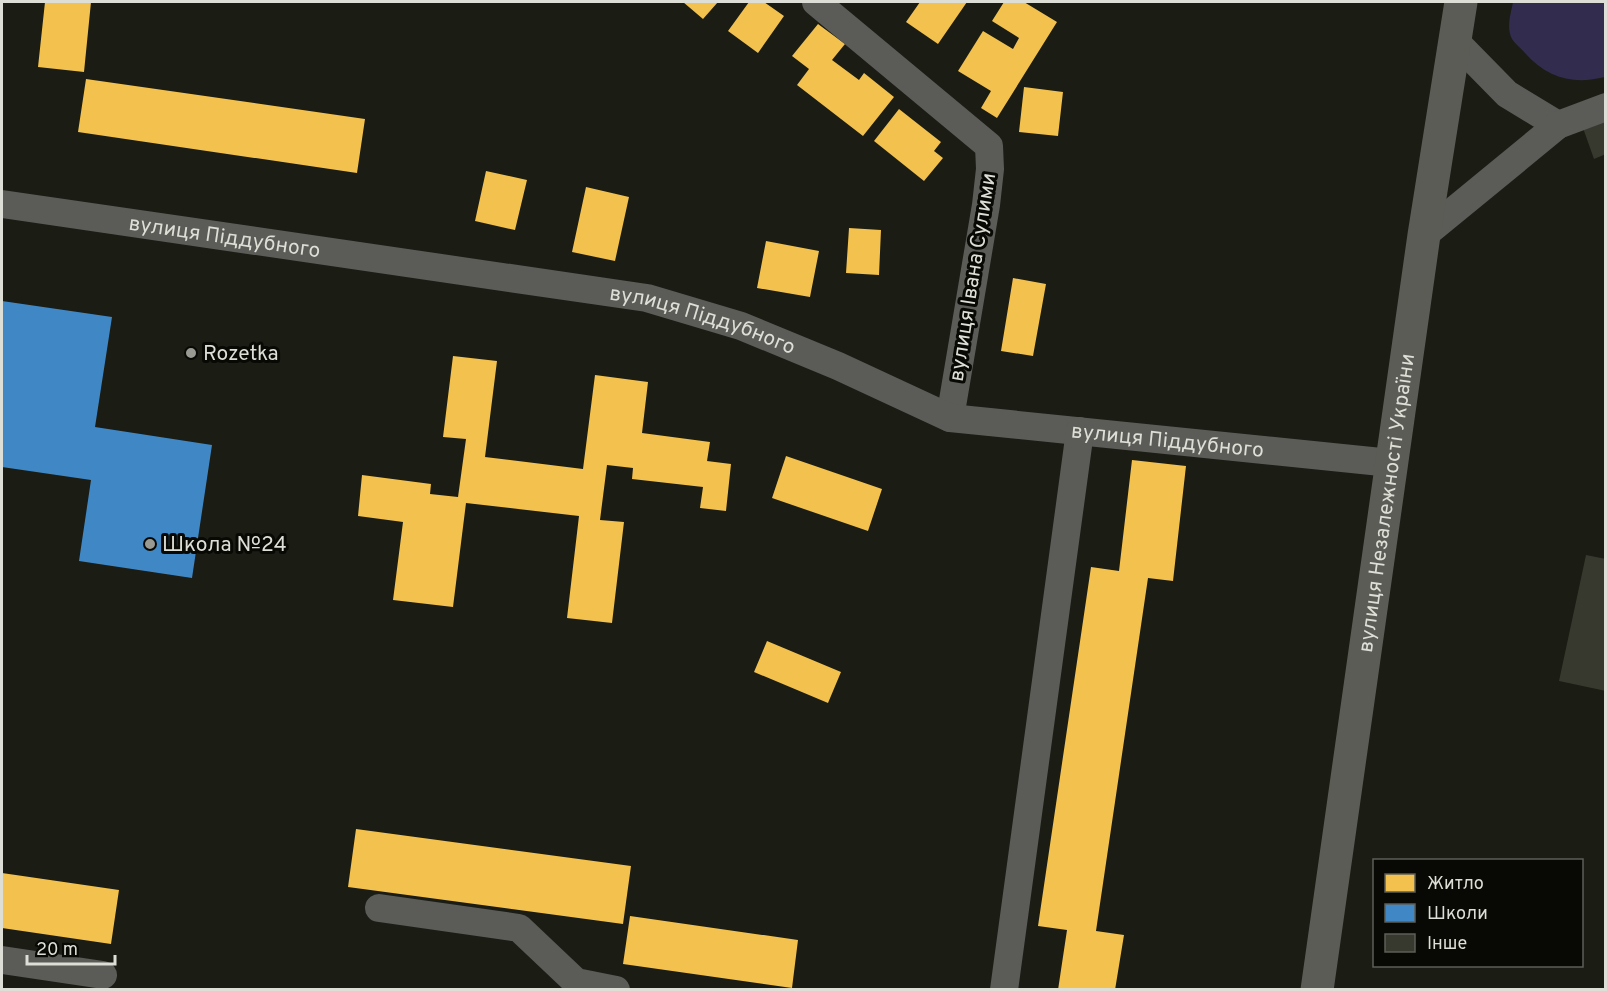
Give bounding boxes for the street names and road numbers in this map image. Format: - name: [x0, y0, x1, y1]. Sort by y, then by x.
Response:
- street label: вулиця Івана Сулими: [944, 171, 1003, 384]
- street label: вулиця Піддубного: [127, 211, 322, 265]
- street label: вулиця Піддубного: [608, 281, 799, 362]
- street label: вулиця Незалежності України: [1353, 352, 1422, 654]
- street label: вулиця Піддубного: [1070, 418, 1265, 465]

